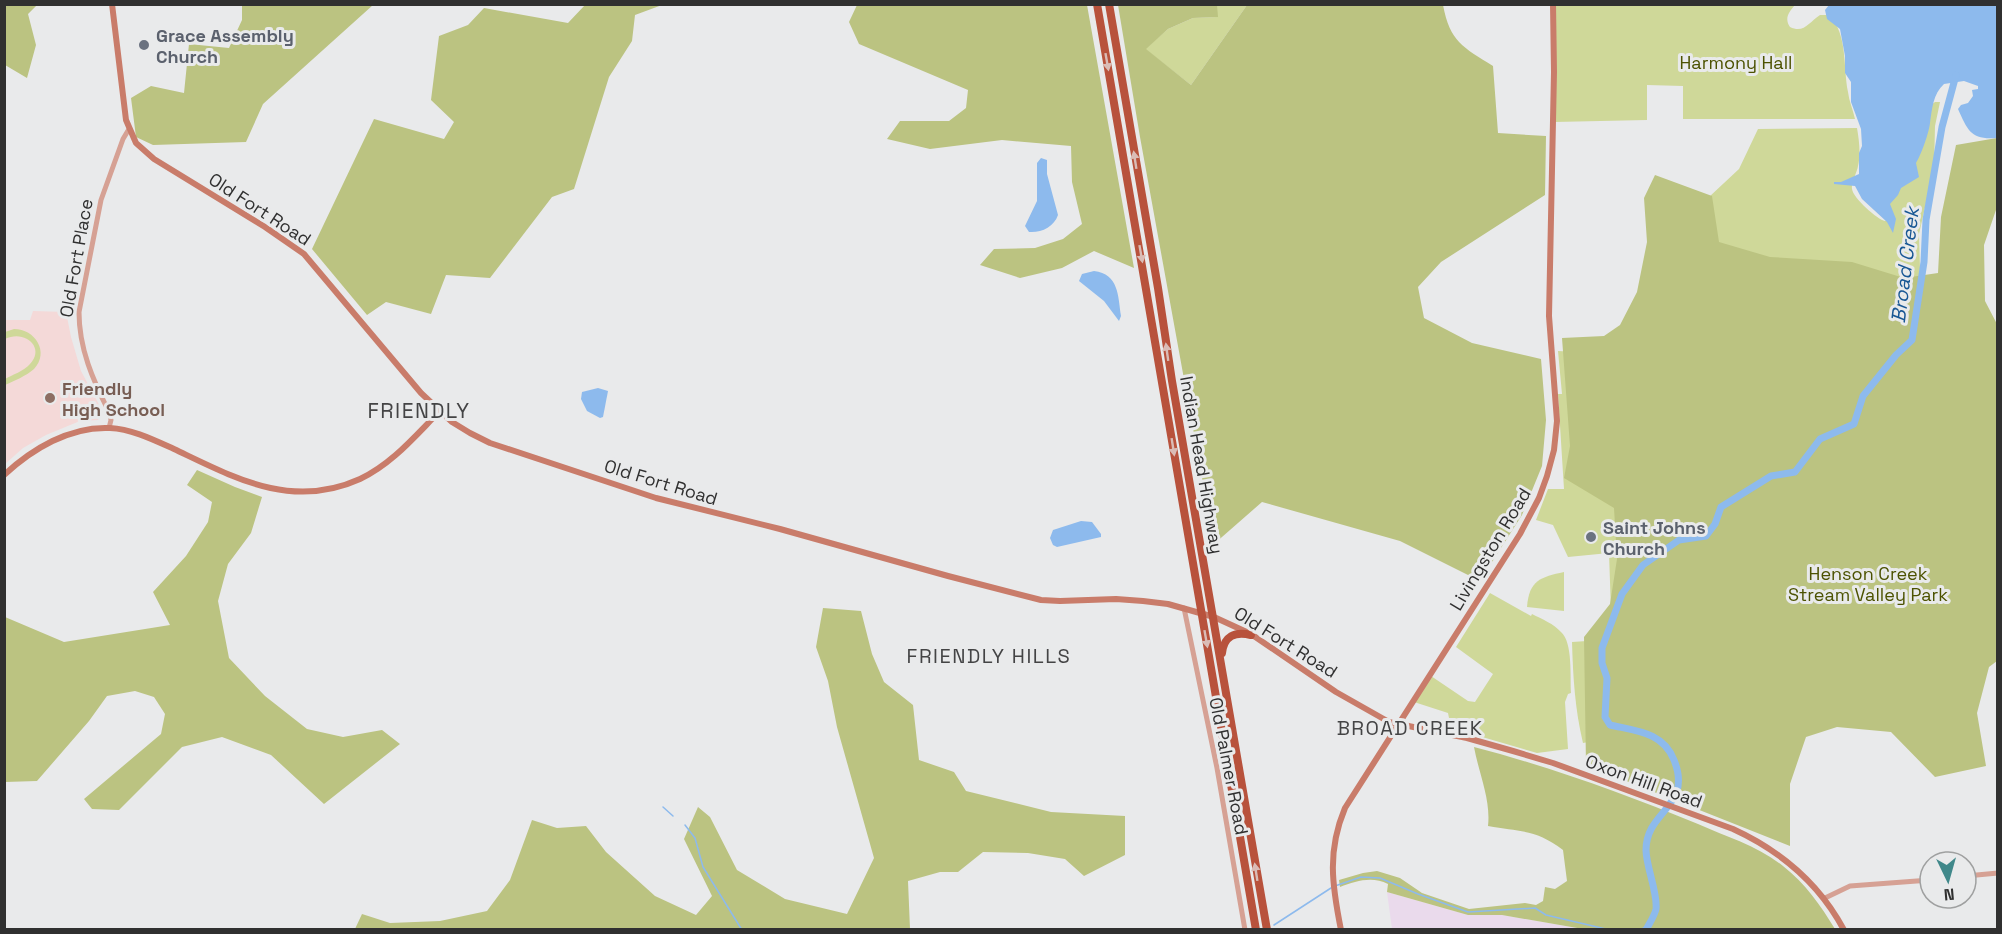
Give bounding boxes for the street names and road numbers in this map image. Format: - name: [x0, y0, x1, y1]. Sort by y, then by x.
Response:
- street label: Old Fort Road: [205, 167, 315, 251]
- street label: Old Fort Place: [54, 197, 98, 319]
- street label: Indian Head Highway: [1175, 374, 1229, 556]
- street label: Old Fort Road: [602, 454, 720, 510]
- street label: Livingston Road: [1444, 483, 1536, 615]
- street label: Old Fort Road: [1230, 601, 1342, 683]
- street label: Old Palmer Road: [1204, 695, 1254, 837]
- street label: Oxon Hill Road: [1582, 749, 1706, 813]

